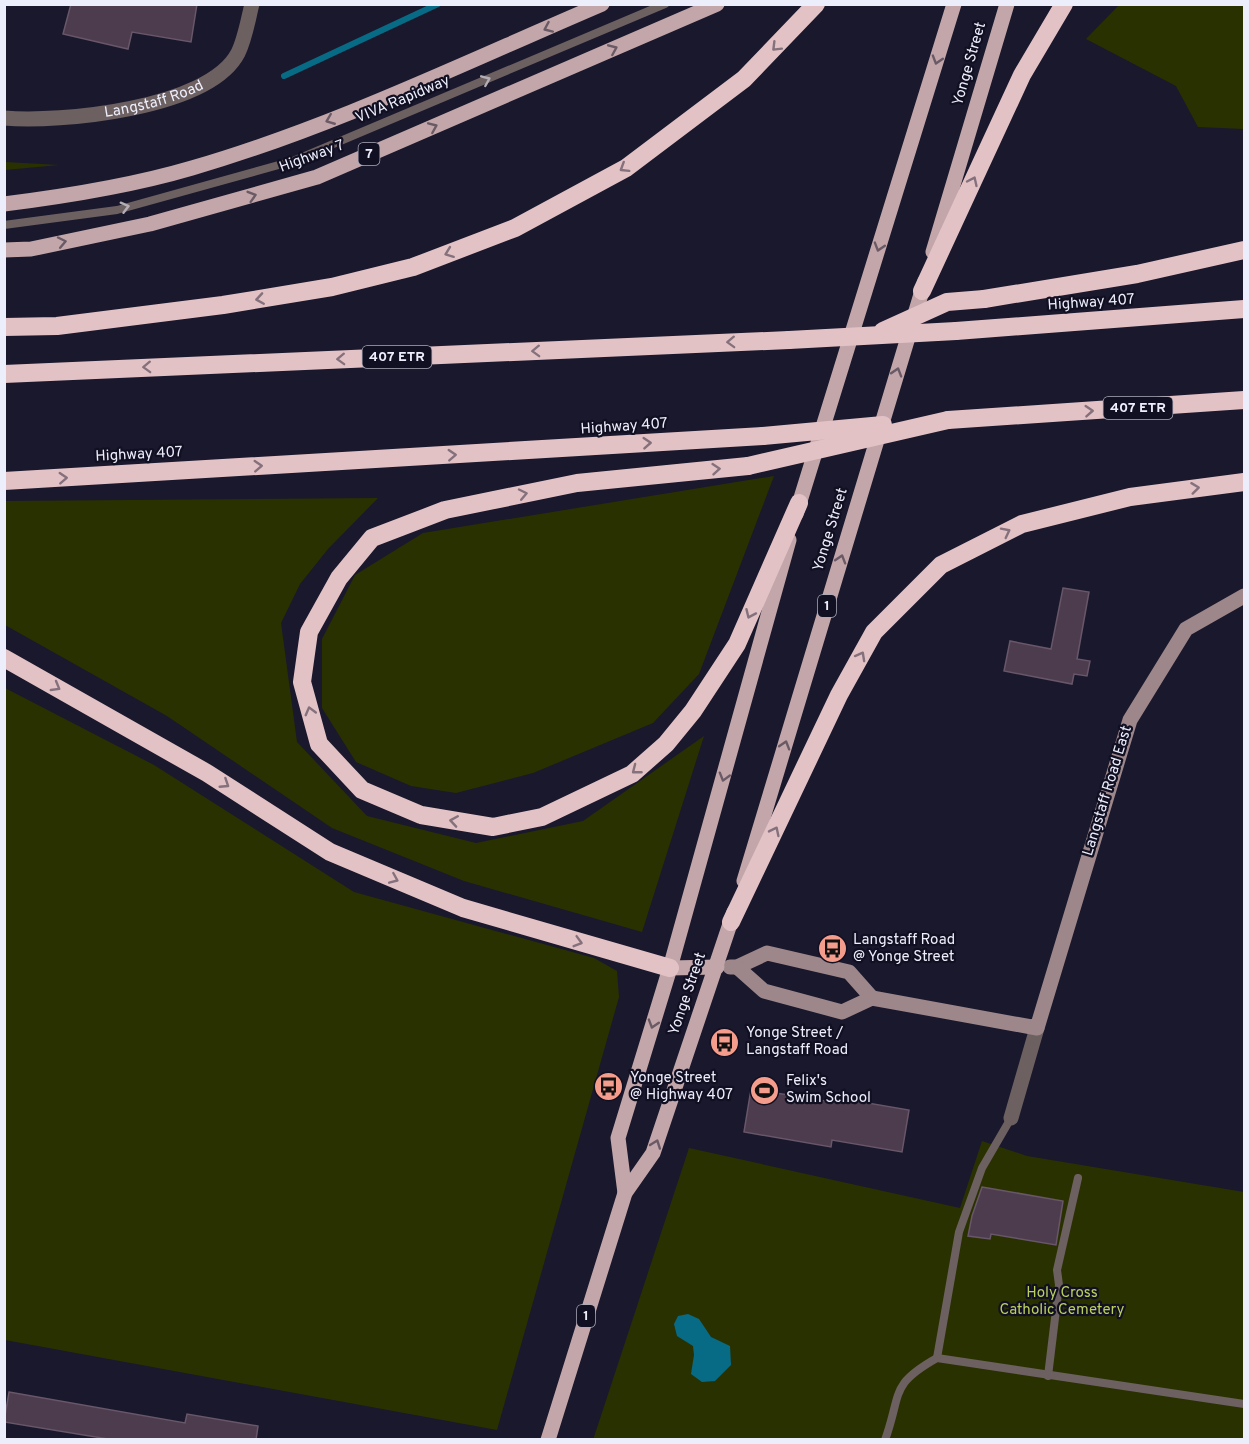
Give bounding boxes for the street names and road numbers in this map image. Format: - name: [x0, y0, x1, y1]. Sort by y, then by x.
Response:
- street label: Yonge Street: [949, 20, 991, 108]
- street label: VIVA Rapidway: [353, 72, 453, 128]
- street label: Langstaff Road: [103, 76, 207, 122]
- street label: Highway 7: [277, 136, 347, 178]
- road number: 7: [358, 143, 380, 165]
- street label: Highway 407: [1047, 290, 1135, 316]
- road number: 407 ETR: [362, 346, 432, 368]
- road number: 407 ETR: [1104, 397, 1172, 419]
- street label: Highway 407: [580, 414, 668, 440]
- street label: Highway 407: [95, 443, 183, 467]
- street label: Yonge Street: [809, 486, 853, 574]
- road number: 1: [818, 595, 836, 617]
- street label: Langstaff Road East: [1079, 724, 1137, 858]
- street label: Yonge Street: [665, 950, 711, 1038]
- road number: 1: [577, 1305, 595, 1327]

